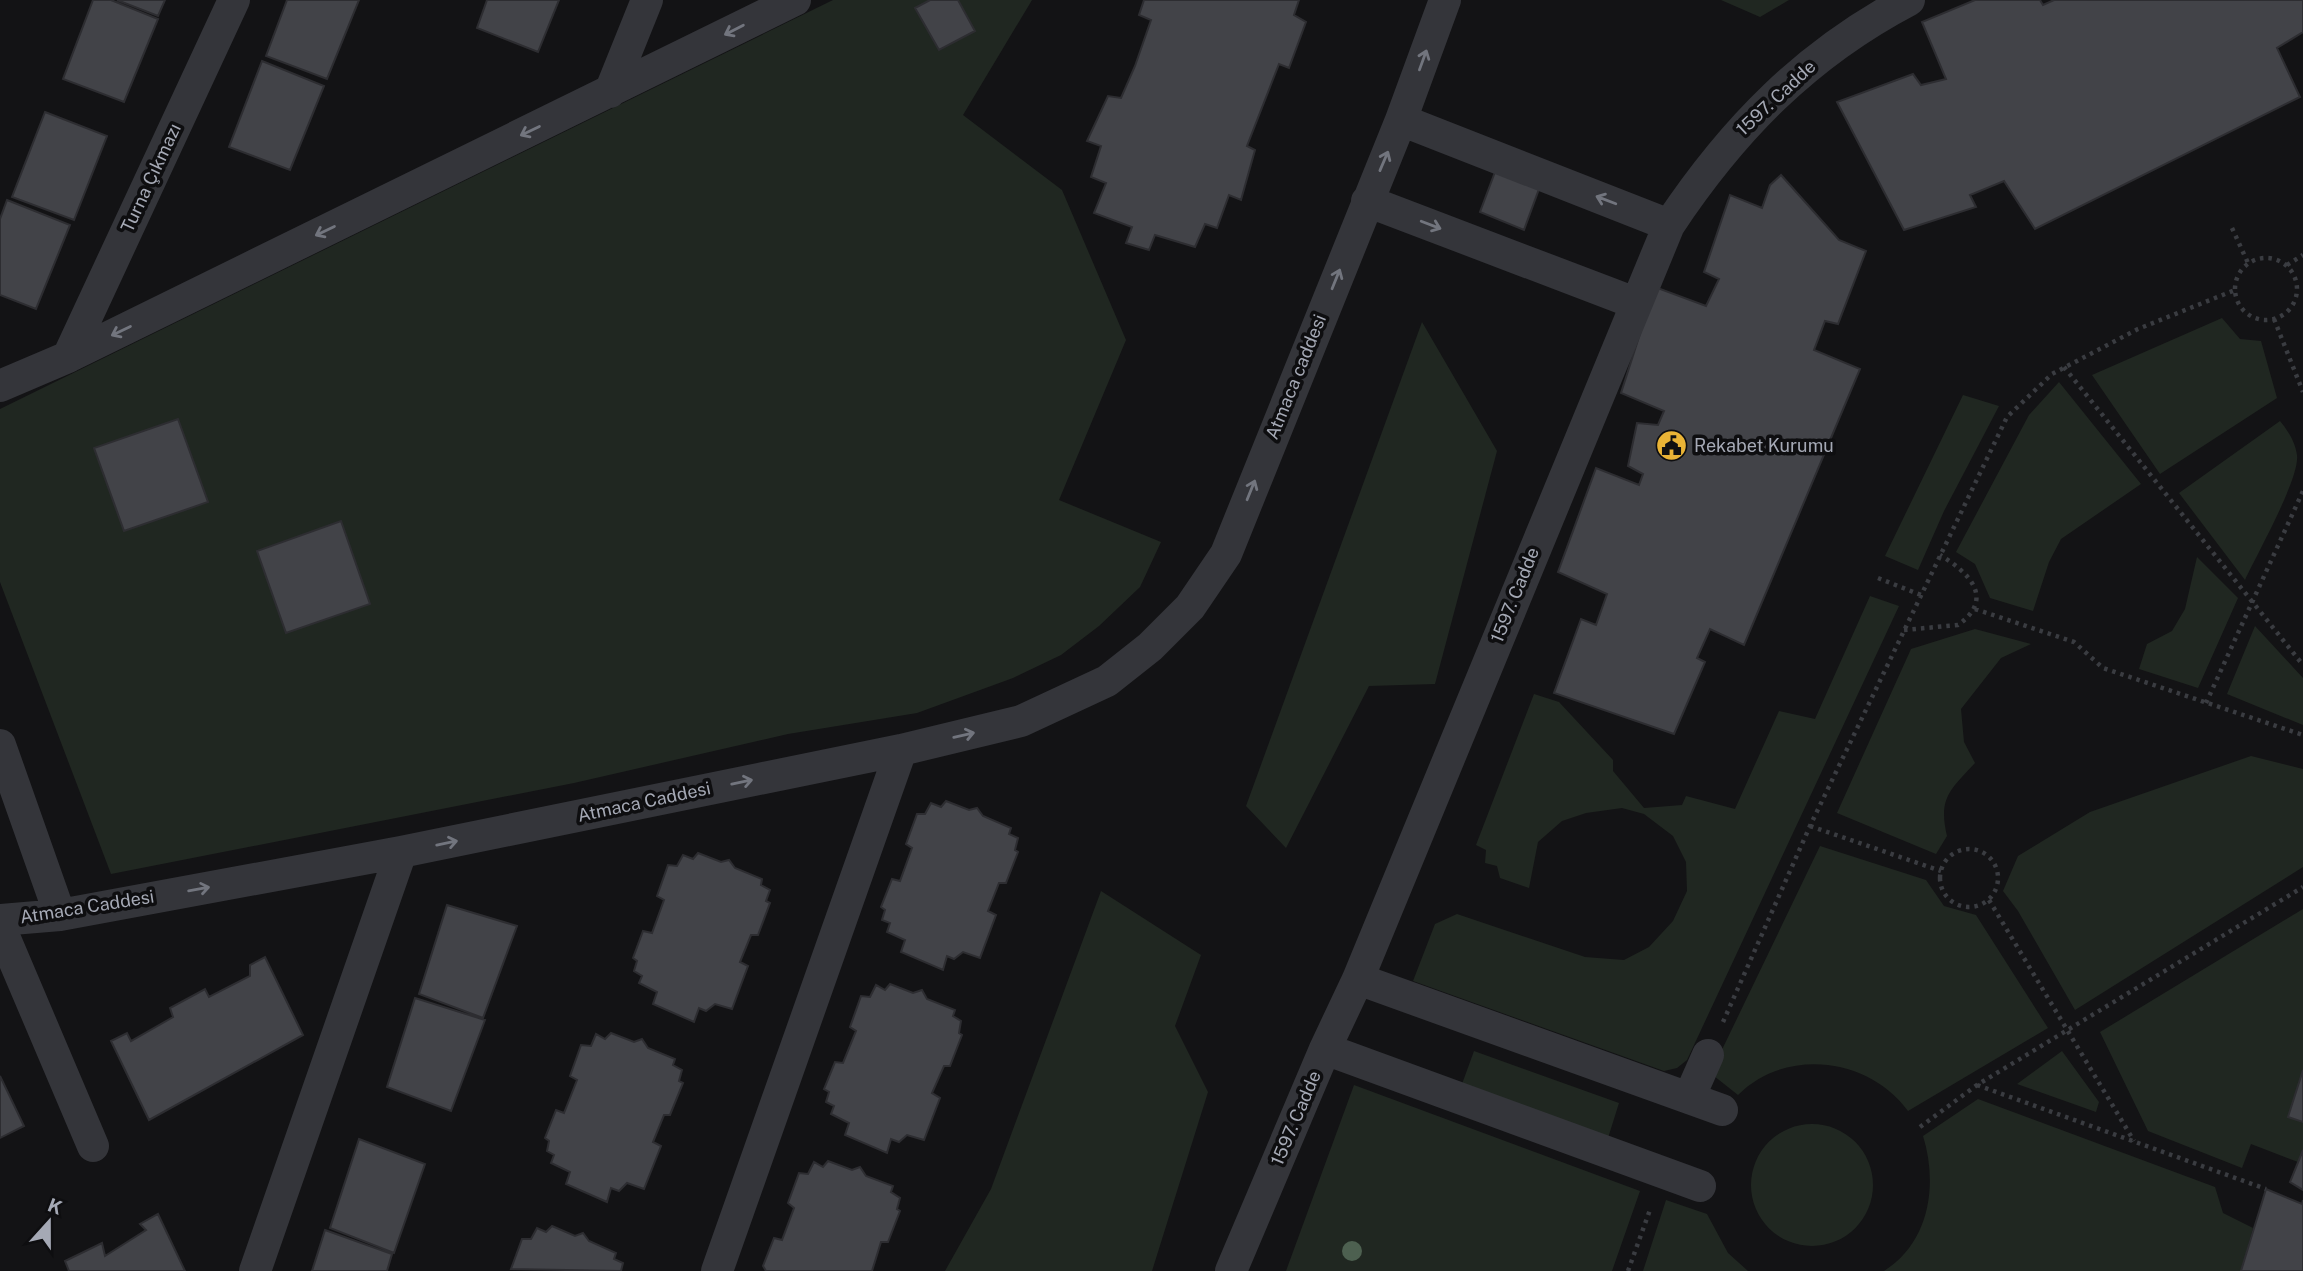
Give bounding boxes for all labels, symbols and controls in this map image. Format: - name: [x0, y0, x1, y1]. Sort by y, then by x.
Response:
- one-way arrow: [724, 24, 745, 38]
- one-way arrow: [1418, 50, 1431, 72]
- street label: 1597. Cadde: [1732, 56, 1820, 140]
- street label: Turna Çıkmazı: [116, 120, 185, 235]
- one-way arrow: [520, 125, 541, 139]
- one-way arrow: [1378, 150, 1391, 172]
- one-way arrow: [1595, 193, 1617, 206]
- one-way arrow: [1419, 220, 1441, 233]
- one-way arrow: [315, 225, 336, 239]
- one-way arrow: [1330, 269, 1343, 291]
- street label: Atmaca caddesi: [1261, 311, 1330, 442]
- one-way arrow: [111, 325, 132, 338]
- public building icon: Rekabet Kurumu: [1654, 429, 1688, 463]
- place label: Rekabet Kurumu: [1694, 435, 1834, 456]
- one-way arrow: [1246, 480, 1259, 502]
- street label: 1597. Cadde: [1486, 544, 1543, 645]
- one-way arrow: [952, 728, 975, 742]
- one-way arrow: [730, 775, 753, 789]
- street label: Atmaca Caddesi: [575, 777, 712, 826]
- one-way arrow: [435, 835, 458, 849]
- one-way arrow: [187, 882, 210, 896]
- street label: Atmaca Caddesi: [18, 886, 156, 927]
- street label: 1597. Cadde: [1266, 1067, 1325, 1168]
- north arrow: [14, 1187, 84, 1257]
- text: K: [45, 1193, 66, 1219]

